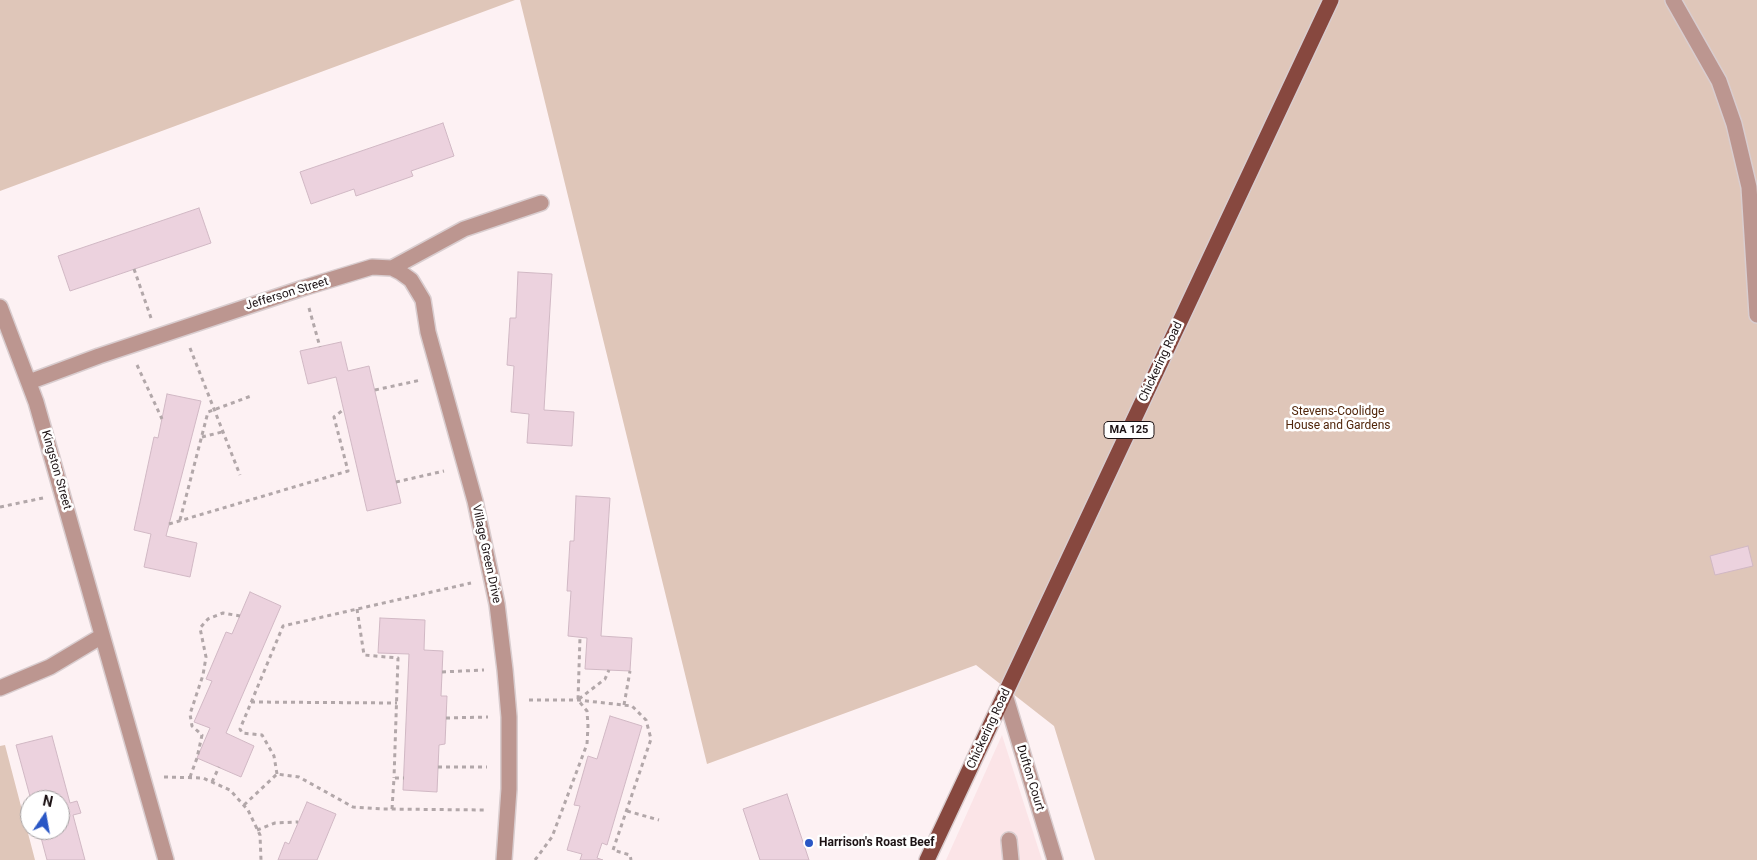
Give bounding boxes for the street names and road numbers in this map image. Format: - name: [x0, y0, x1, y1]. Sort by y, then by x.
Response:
- street label: Jefferson Street: [244, 275, 330, 313]
- street label: Chickering Road: [1136, 320, 1186, 404]
- road number: MA 125: [1104, 422, 1154, 438]
- street label: Kingston Street: [38, 429, 74, 511]
- street label: Village Green Drive: [469, 503, 503, 605]
- street label: Chickering Road: [964, 687, 1014, 771]
- street label: Dufton Court: [1013, 743, 1047, 813]

